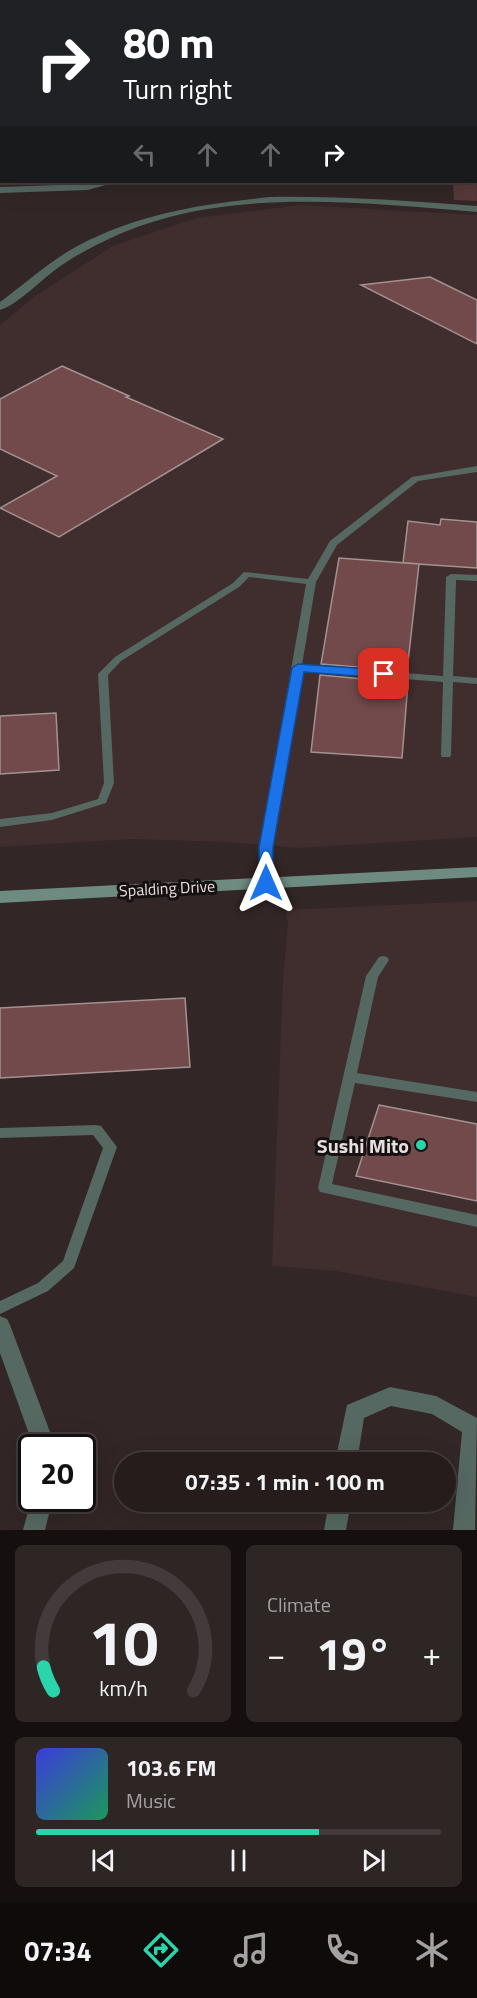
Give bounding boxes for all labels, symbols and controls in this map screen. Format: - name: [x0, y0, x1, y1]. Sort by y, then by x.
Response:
- text: 80 m: [123, 10, 215, 74]
- icon: right: [24, 24, 102, 102]
- text: Turn right: [123, 68, 232, 109]
- icon: left: [128, 138, 161, 171]
- icon: ahead: [191, 138, 224, 171]
- icon: ahead: [254, 138, 287, 171]
- icon: right: [317, 138, 350, 171]
- pin: [358, 648, 409, 699]
- icon: arrive: [367, 657, 400, 690]
- position arrow: [234, 851, 298, 915]
- street label: Spalding Drive: [118, 874, 216, 902]
- place label: Sushi Mito: [317, 1130, 409, 1161]
- marker: Sushi Mito: [414, 1138, 428, 1152]
- speed limit sign: 20: [18, 1434, 96, 1512]
- text: 07:35 · 1 min · 100 m: [185, 1465, 385, 1499]
- text: Climate: [267, 1589, 331, 1620]
- text: 10: [88, 1594, 158, 1689]
- text: 19°: [316, 1619, 392, 1687]
- text: −: [267, 1629, 285, 1679]
- text: +: [423, 1629, 441, 1679]
- text: km/h: [99, 1672, 147, 1704]
- text: 103.6 FM: [126, 1751, 216, 1785]
- text: Music: [126, 1785, 176, 1816]
- icon: previous: [87, 1844, 120, 1877]
- icon: pause: [222, 1844, 255, 1877]
- icon: next: [357, 1844, 390, 1877]
- icon: directions: [140, 1929, 182, 1971]
- icon: music: [230, 1929, 272, 1971]
- icon: phone: [321, 1929, 363, 1971]
- icon: climate: [411, 1929, 453, 1971]
- text: 07:34: [24, 1930, 92, 1971]

